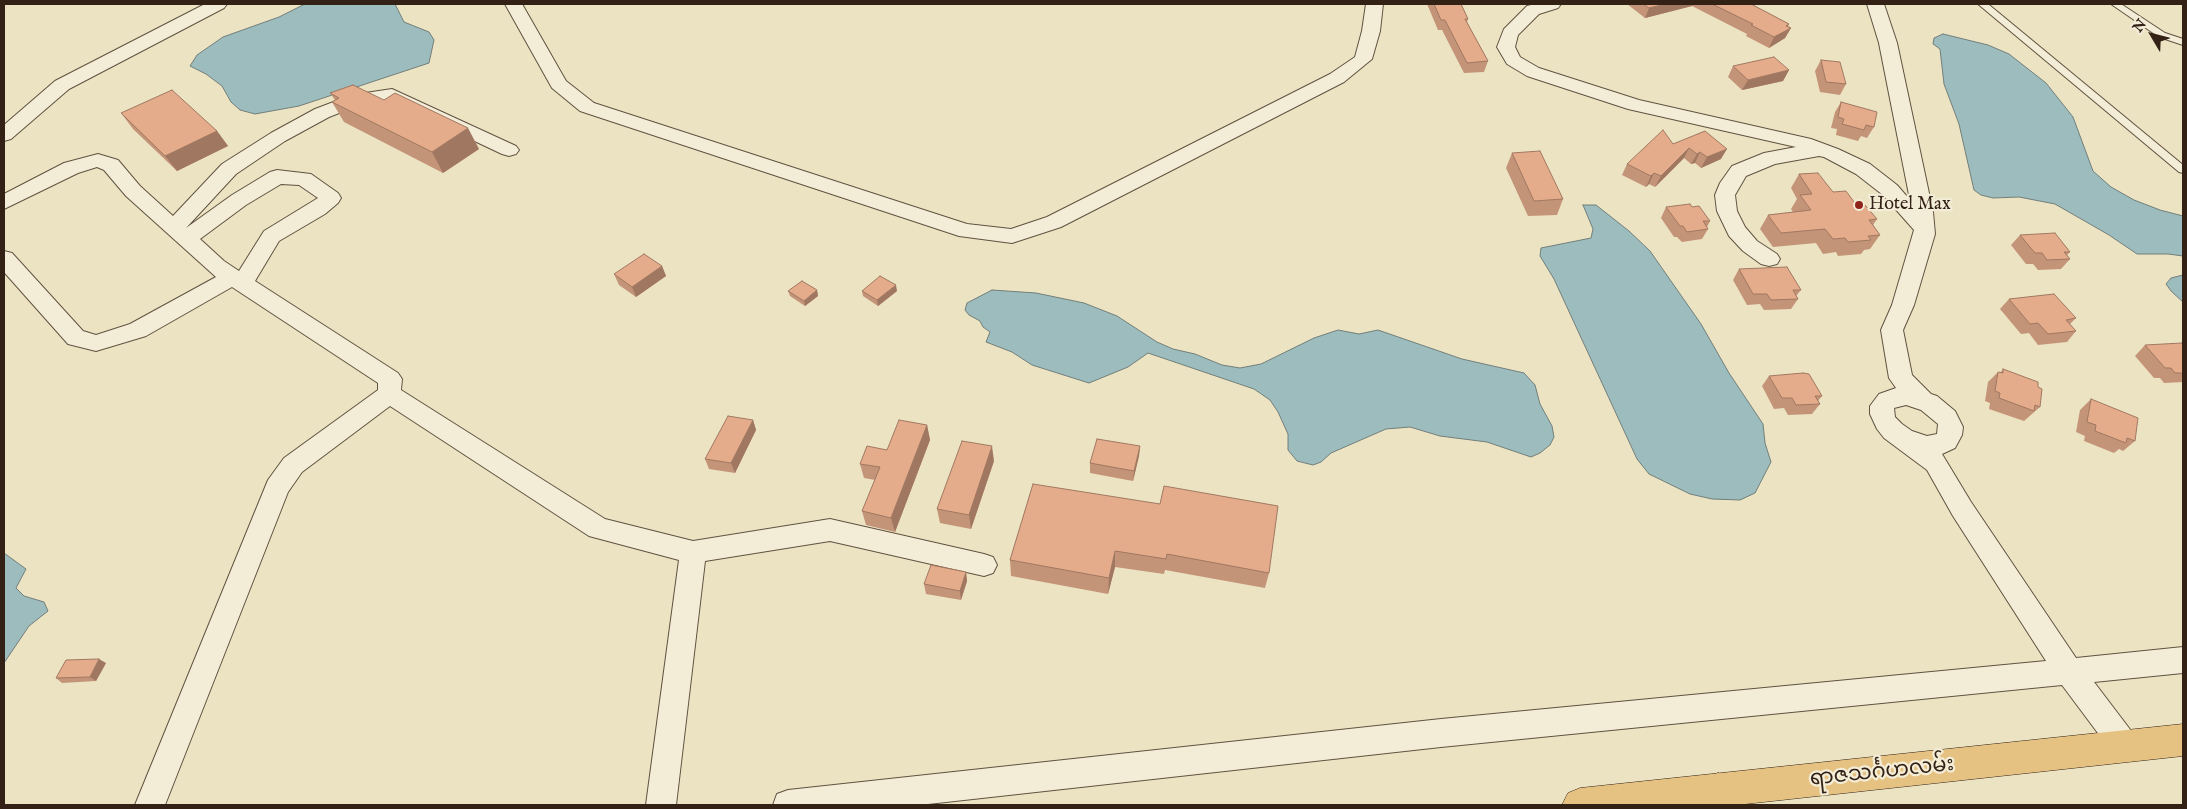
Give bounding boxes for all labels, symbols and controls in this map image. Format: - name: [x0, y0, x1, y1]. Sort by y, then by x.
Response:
- north arrow: [2127, 10, 2177, 60]
- text: N: [2129, 16, 2151, 36]
- place label: Hotel Max: [1869, 194, 1951, 216]
- marker: Hotel Max: [1853, 199, 1865, 211]
- street label: ရာဇသင်္ဂဟလမ်း: [1809, 753, 1955, 793]

